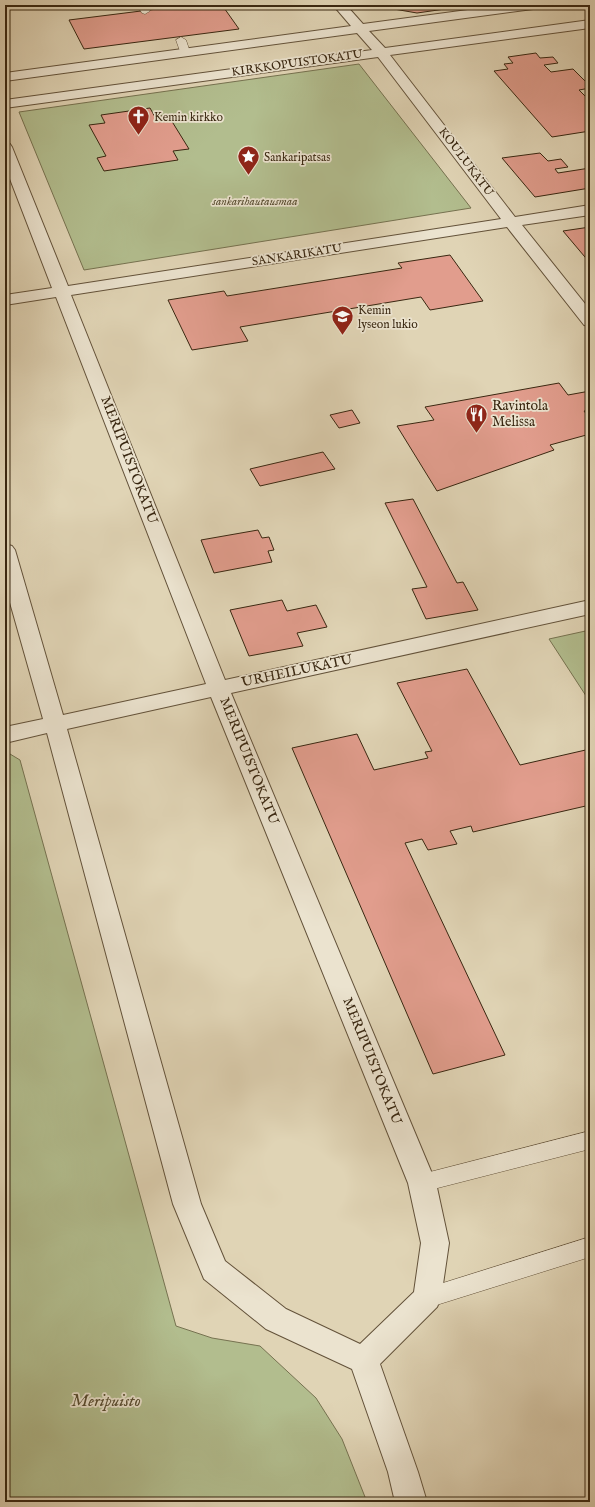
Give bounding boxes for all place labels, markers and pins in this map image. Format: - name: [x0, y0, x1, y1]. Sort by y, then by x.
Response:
- church icon: Kemin kirkko: [126, 104, 152, 137]
- place label: Kemin kirkko: [154, 110, 223, 125]
- place icon: Sankaripatsas: [235, 144, 261, 177]
- place label: Sankaripatsas: [264, 150, 330, 166]
- place label: Kemin lyseon lukio: [358, 303, 418, 332]
- school or university icon: Kemin lyseon lukio: [330, 304, 356, 337]
- place label: Ravintola Melissa: [492, 397, 549, 431]
- restaurant icon: Ravintola Melissa: [463, 401, 489, 434]

